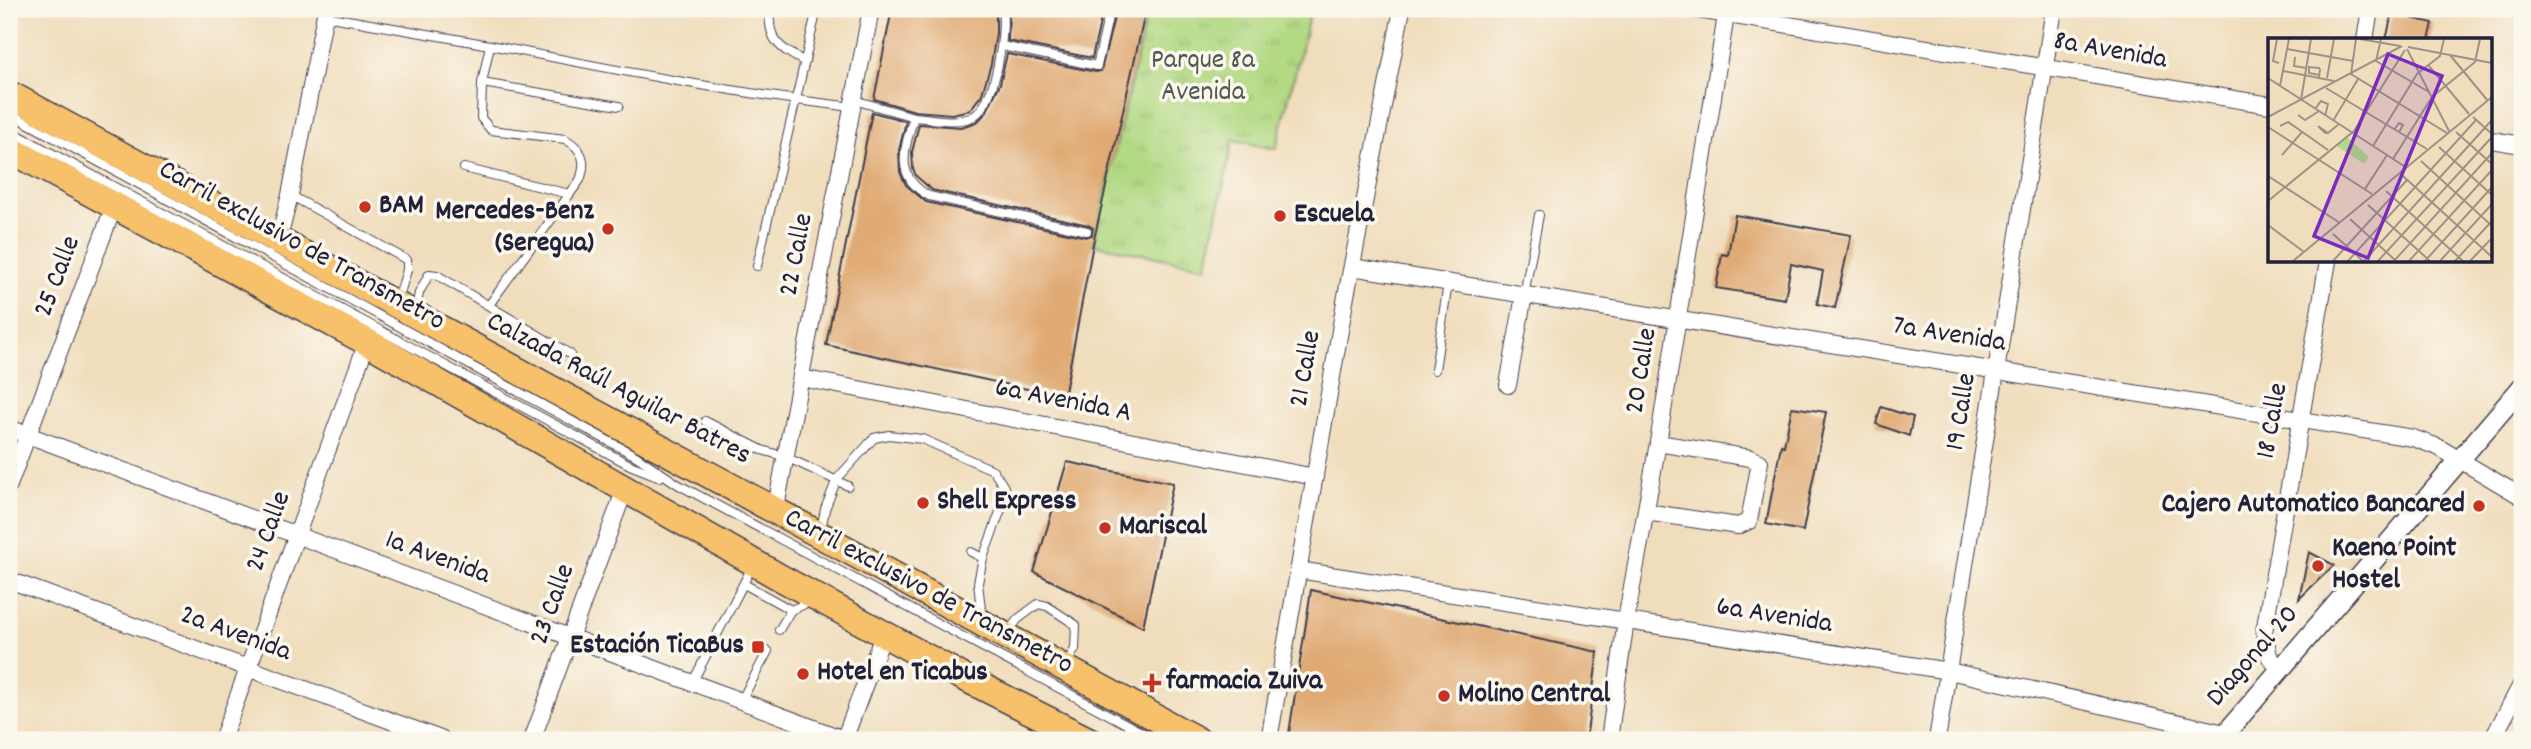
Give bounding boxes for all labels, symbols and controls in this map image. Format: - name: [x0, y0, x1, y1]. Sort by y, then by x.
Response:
- street label: 8a Avenida: [2050, 22, 2171, 82]
- inset map: [2268, 38, 2492, 262]
- park label: Parque 8a Avenida: [1151, 42, 1256, 114]
- street label: Carril exclusivo de Transmetro: [150, 151, 452, 343]
- place label: BAM: [379, 187, 424, 227]
- place label: Mercedes-Benz (Seregua): [435, 193, 594, 265]
- place label: Escuela: [1294, 196, 1375, 236]
- marker: BAM: [357, 199, 373, 215]
- marker: Escuela: [1272, 208, 1288, 224]
- street label: 22 Calle: [770, 210, 826, 300]
- marker: Mercedes-Benz (Seregua): [600, 221, 616, 237]
- street label: 25 Calle: [25, 231, 93, 323]
- street label: Calzada Raúl Aguilar Batres: [479, 303, 757, 477]
- street label: 7a Avenida: [1890, 307, 2009, 365]
- street label: 20 Calle: [1616, 325, 1670, 417]
- street label: 21 Calle: [1281, 327, 1333, 411]
- street label: 6a Avenida A: [991, 369, 1135, 435]
- street label: 19 Calle: [1937, 370, 1989, 454]
- street label: 18 Calle: [2248, 380, 2300, 462]
- place label: Shell Express: [937, 483, 1077, 523]
- street label: 24 Calle: [237, 486, 303, 578]
- place label: Cajero Automatico Bancared: [2161, 486, 2465, 526]
- marker: Shell Express: [915, 495, 931, 511]
- marker: Cajero Automatico Bancared: [2471, 498, 2487, 514]
- street label: Carril exclusivo de Transmetro: [776, 500, 1080, 686]
- place label: Mariscal: [1119, 508, 1207, 548]
- marker: Mariscal: [1097, 520, 1113, 536]
- street label: 1a Avenida: [379, 522, 496, 597]
- place label: Kaena Point Hostel: [2332, 530, 2457, 602]
- marker: Kaena Point Hostel: [2310, 558, 2326, 574]
- street label: 23 Calle: [521, 559, 587, 651]
- street label: 6a Avenida: [1713, 588, 1836, 646]
- street label: 2a Avenida: [174, 596, 297, 674]
- street label: Diagonal 20: [2198, 597, 2310, 717]
- place label: Estación TicaBus: [570, 627, 744, 667]
- marker: Estación TicaBus: [750, 639, 766, 655]
- place label: Hotel en Ticabus: [817, 654, 988, 694]
- place label: farmacia Zuiva: [1165, 663, 1323, 703]
- marker: Hotel en Ticabus: [795, 666, 811, 682]
- marker: farmacia Zuiva: [1144, 675, 1160, 691]
- place label: Molino Central: [1458, 676, 1610, 716]
- marker: Molino Central: [1436, 688, 1452, 704]

